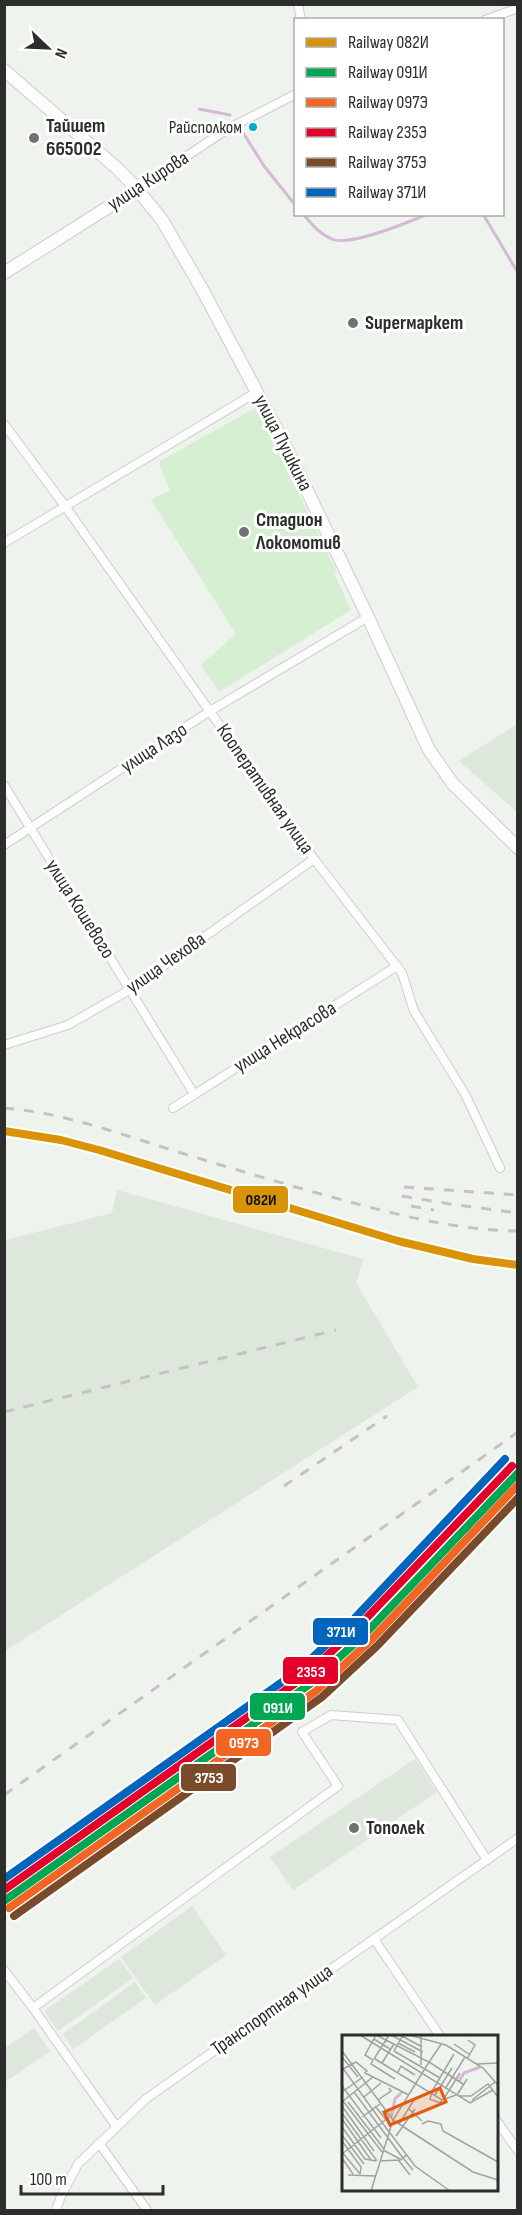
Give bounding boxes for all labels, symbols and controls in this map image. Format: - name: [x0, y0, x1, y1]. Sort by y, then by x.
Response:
- north arrow: [18, 18, 78, 78]
- legend: [294, 18, 504, 216]
- text: Railway 082И: [348, 32, 429, 53]
- text: N: [50, 46, 71, 61]
- text: Railway 091И: [348, 62, 428, 83]
- text: Railway 097Э: [348, 92, 428, 113]
- place label: Тайшет 665002: [46, 114, 105, 161]
- place label: Райсполком: [169, 117, 242, 138]
- marker: Райсполком: [247, 121, 259, 133]
- text: Railway 235Э: [348, 122, 427, 143]
- marker: Тайшет 665002: [27, 131, 41, 145]
- street label: улица Кирова: [103, 146, 193, 216]
- text: Railway 375Э: [348, 152, 427, 173]
- text: Railway 371И: [348, 182, 426, 203]
- place label: Superмаркет: [365, 311, 463, 335]
- marker: Superмаркет: [346, 316, 360, 330]
- street label: улица Пушкина: [249, 391, 317, 495]
- place label: Стадион Локомотив: [255, 508, 341, 555]
- marker: Стадион Локомотив: [237, 525, 251, 539]
- street label: улица Лазо: [116, 718, 192, 778]
- street label: Кооперативная улица: [211, 719, 319, 859]
- street label: улица Кошевого: [40, 855, 120, 963]
- street label: улица Чехова: [122, 927, 210, 999]
- street label: улица Некрасова: [229, 996, 341, 1078]
- line badge: 082И: [232, 1185, 289, 1214]
- text: 082И: [246, 1191, 276, 1210]
- line badge: 371И: [312, 1617, 369, 1646]
- text: 371И: [326, 1623, 356, 1642]
- line badge: 235Э: [282, 1656, 339, 1685]
- text: 235Э: [296, 1663, 326, 1682]
- line badge: 091И: [249, 1692, 306, 1721]
- text: 091И: [263, 1699, 293, 1718]
- line badge: 097Э: [215, 1728, 272, 1757]
- text: 097Э: [229, 1734, 259, 1753]
- line badge: 375Э: [180, 1763, 237, 1792]
- text: 375Э: [194, 1769, 224, 1788]
- place label: Тополек: [366, 1816, 425, 1840]
- marker: Тополек: [347, 1821, 361, 1835]
- street label: Транспортная улица: [207, 1959, 337, 2061]
- inset map: [342, 2035, 498, 2191]
- scale bar: [21, 2158, 164, 2196]
- text: 100 m: [30, 2169, 67, 2190]

